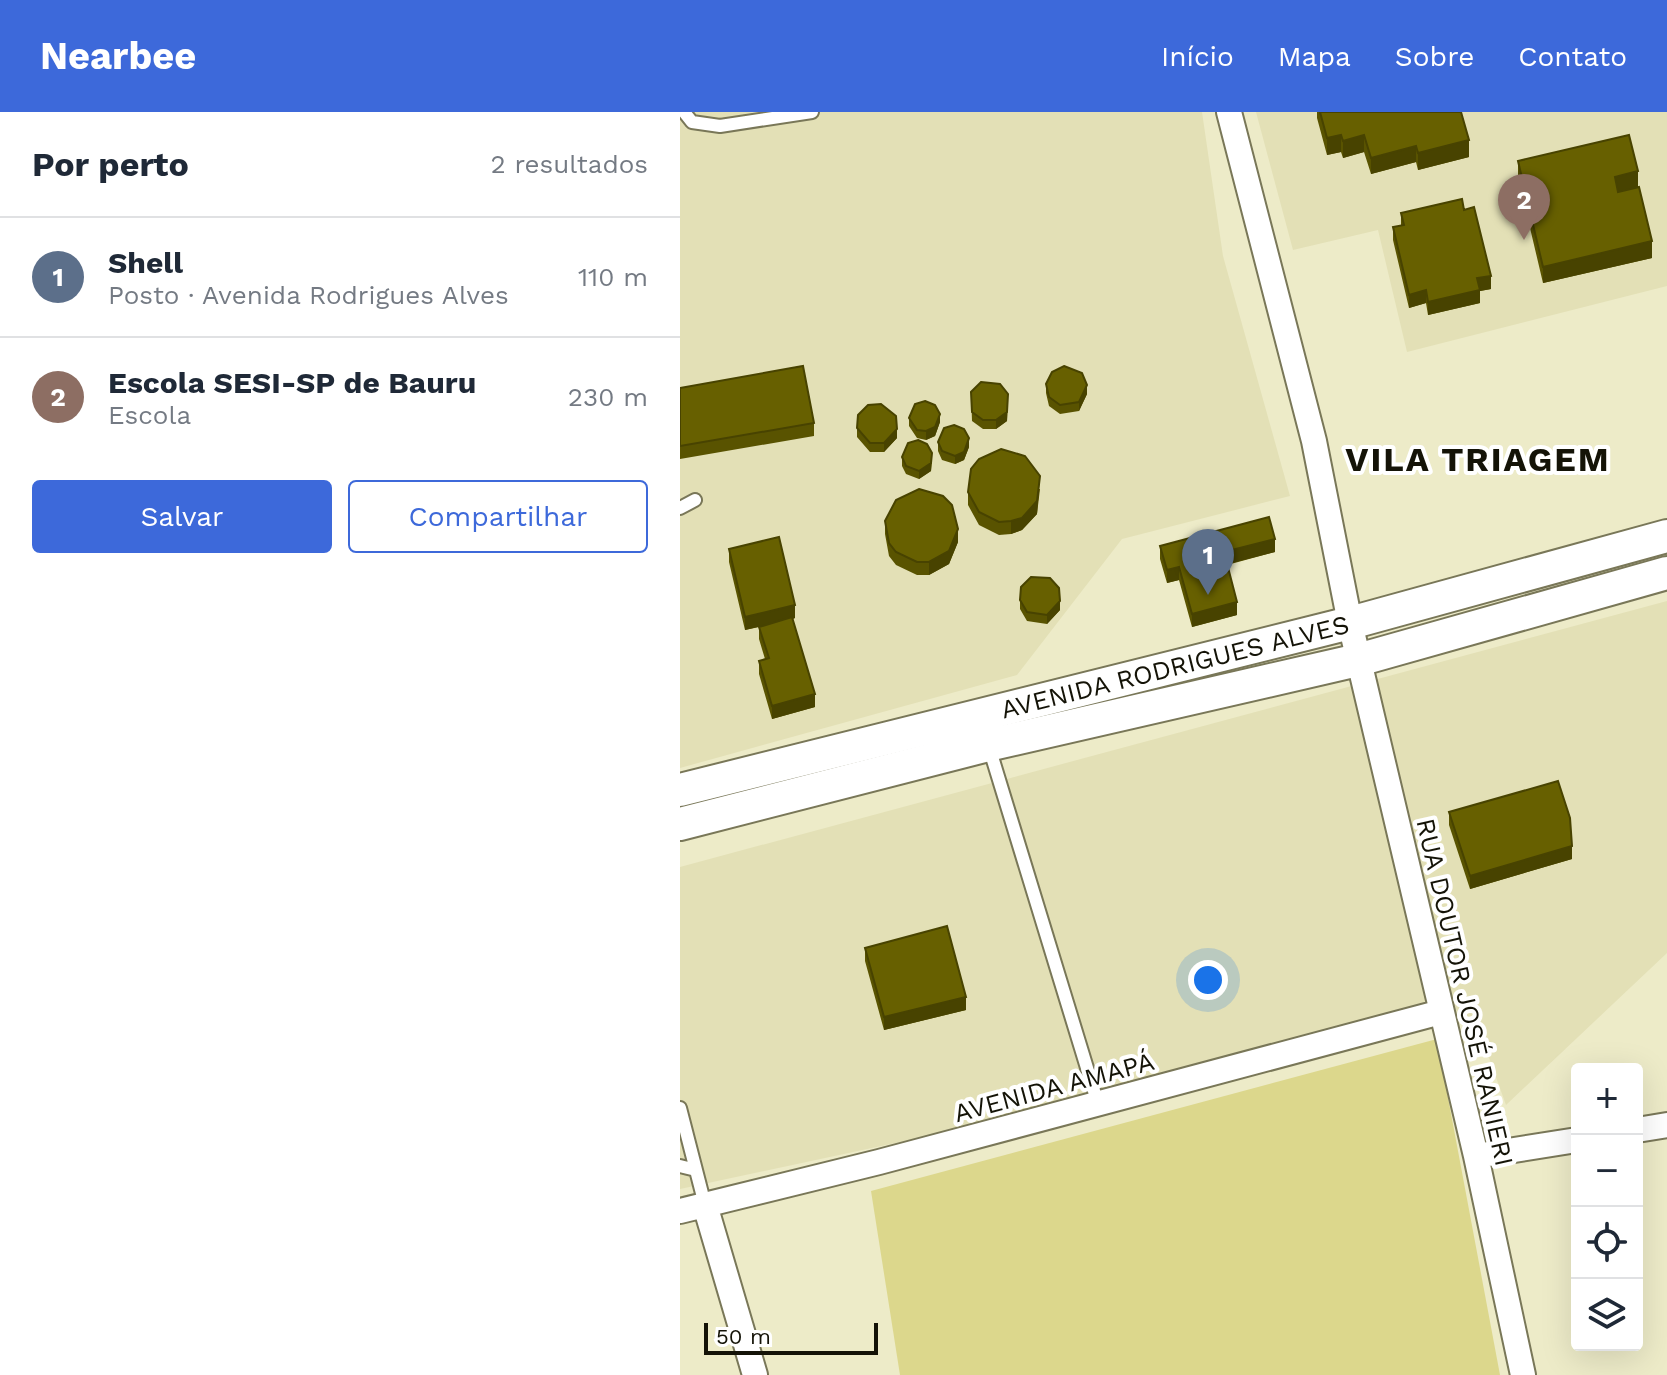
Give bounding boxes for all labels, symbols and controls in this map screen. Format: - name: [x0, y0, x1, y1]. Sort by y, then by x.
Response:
- text: Nearbee: [40, 34, 196, 78]
- text: Início: [1161, 40, 1234, 73]
- text: Mapa: [1278, 40, 1351, 73]
- text: Sobre: [1395, 40, 1474, 73]
- text: Contato: [1518, 40, 1627, 73]
- text: Por perto: [32, 144, 189, 184]
- text: 2 resultados: [490, 149, 648, 179]
- pin: 2: [1498, 174, 1550, 240]
- text: Shell: [108, 245, 183, 280]
- text: 1: [52, 262, 64, 292]
- text: 110 m: [578, 262, 648, 292]
- text: Posto · Avenida Rodrigues Alves: [108, 280, 509, 310]
- text: Escola SESI-SP de Bauru: [108, 365, 476, 400]
- text: 2: [50, 382, 66, 412]
- text: 230 m: [568, 382, 648, 412]
- text: Escola: [108, 400, 191, 430]
- district label: VILA TRIAGEM: [1345, 439, 1611, 479]
- button: Salvar: [32, 480, 332, 553]
- button: Compartilhar: [348, 480, 648, 553]
- pin: 1: [1182, 529, 1234, 595]
- street label: AVENIDA RODRIGUES ALVES: [998, 609, 1352, 724]
- street label: RUA DOUTOR JOSÉ RANIERI: [1410, 815, 1520, 1169]
- your location: [1188, 960, 1228, 1000]
- street label: AVENIDA AMAPÁ: [951, 1046, 1157, 1128]
- map controls: [1571, 1063, 1643, 1351]
- button: +: [1571, 1063, 1643, 1135]
- button: −: [1571, 1135, 1643, 1207]
- button: locate: [1571, 1207, 1643, 1279]
- button: layers: [1571, 1279, 1643, 1351]
- scale bar: [704, 1319, 878, 1355]
- text: 50 m: [716, 1324, 771, 1349]

